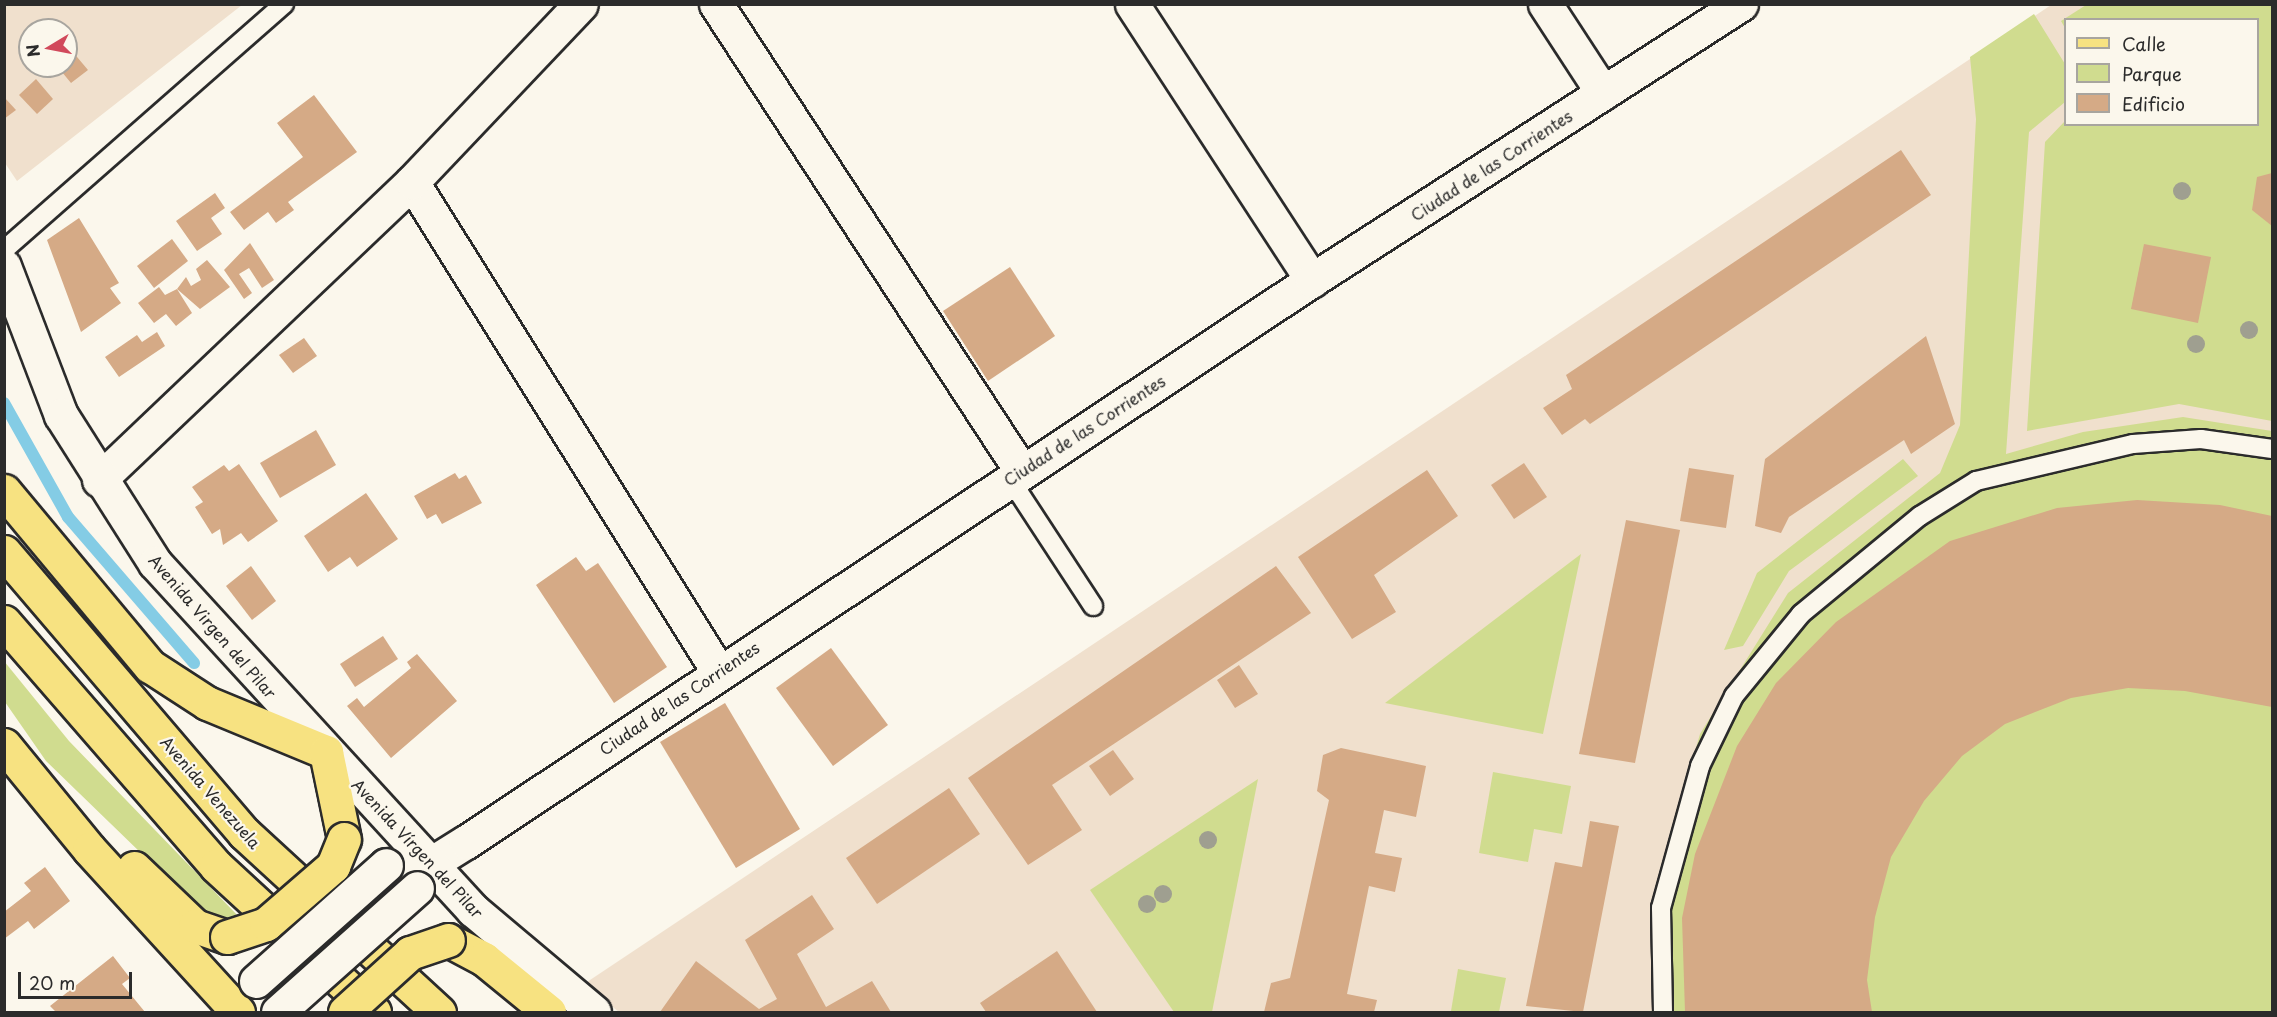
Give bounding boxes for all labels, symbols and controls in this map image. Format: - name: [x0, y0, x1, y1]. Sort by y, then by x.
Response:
- north arrow: [18, 18, 78, 78]
- legend: [2064, 18, 2259, 126]
- text: Calle: [2122, 30, 2166, 57]
- text: N: [19, 42, 45, 59]
- text: Parque: [2122, 60, 2182, 87]
- text: Edificio: [2122, 90, 2185, 117]
- street label: Ciudad de las Corrientes: [1406, 105, 1576, 225]
- street label: Ciudad de las Corrientes: [999, 370, 1169, 490]
- street label: Avenida Virgen del Pilar: [146, 550, 280, 702]
- street label: Ciudad de las Corrientes: [595, 637, 763, 759]
- street label: Avenida Venezuela: [157, 732, 265, 852]
- street label: Avenida Vírgen del Pilar: [348, 774, 488, 922]
- scale bar: [21, 960, 135, 998]
- text: 20 m: [29, 969, 75, 996]

